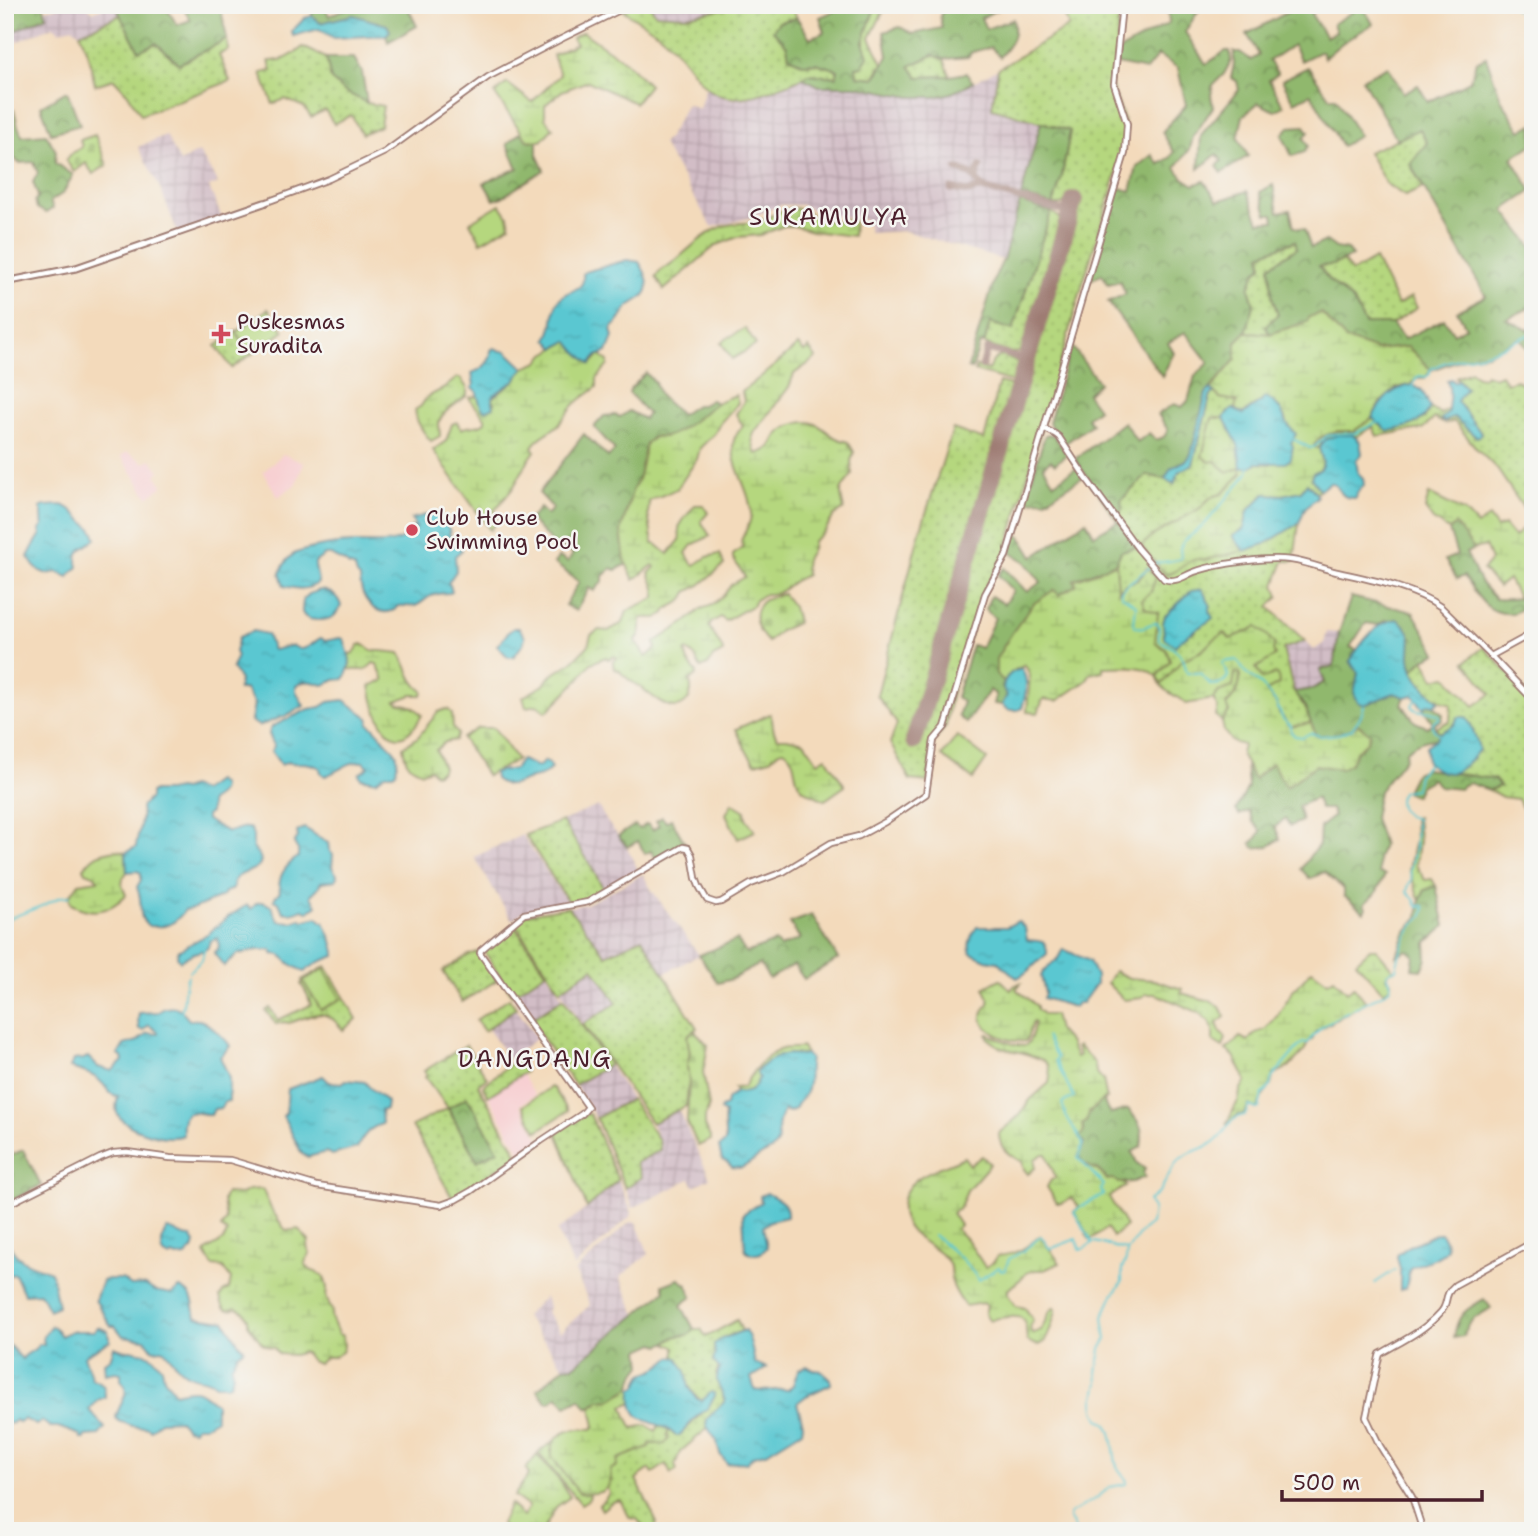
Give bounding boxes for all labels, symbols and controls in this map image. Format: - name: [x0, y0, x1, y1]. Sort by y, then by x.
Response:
- district label: SUKAMULYA: [749, 201, 909, 233]
- place label: Puskesmas Suradita: [237, 308, 345, 360]
- marker: Puskesmas Suradita: [211, 324, 231, 344]
- place label: Club House Swimming Pool: [426, 504, 579, 556]
- marker: Club House Swimming Pool: [404, 522, 420, 538]
- district label: DANGDANG: [458, 1043, 612, 1075]
- scale bar: [1282, 1459, 1482, 1503]
- text: 500 m: [1293, 1469, 1360, 1497]

